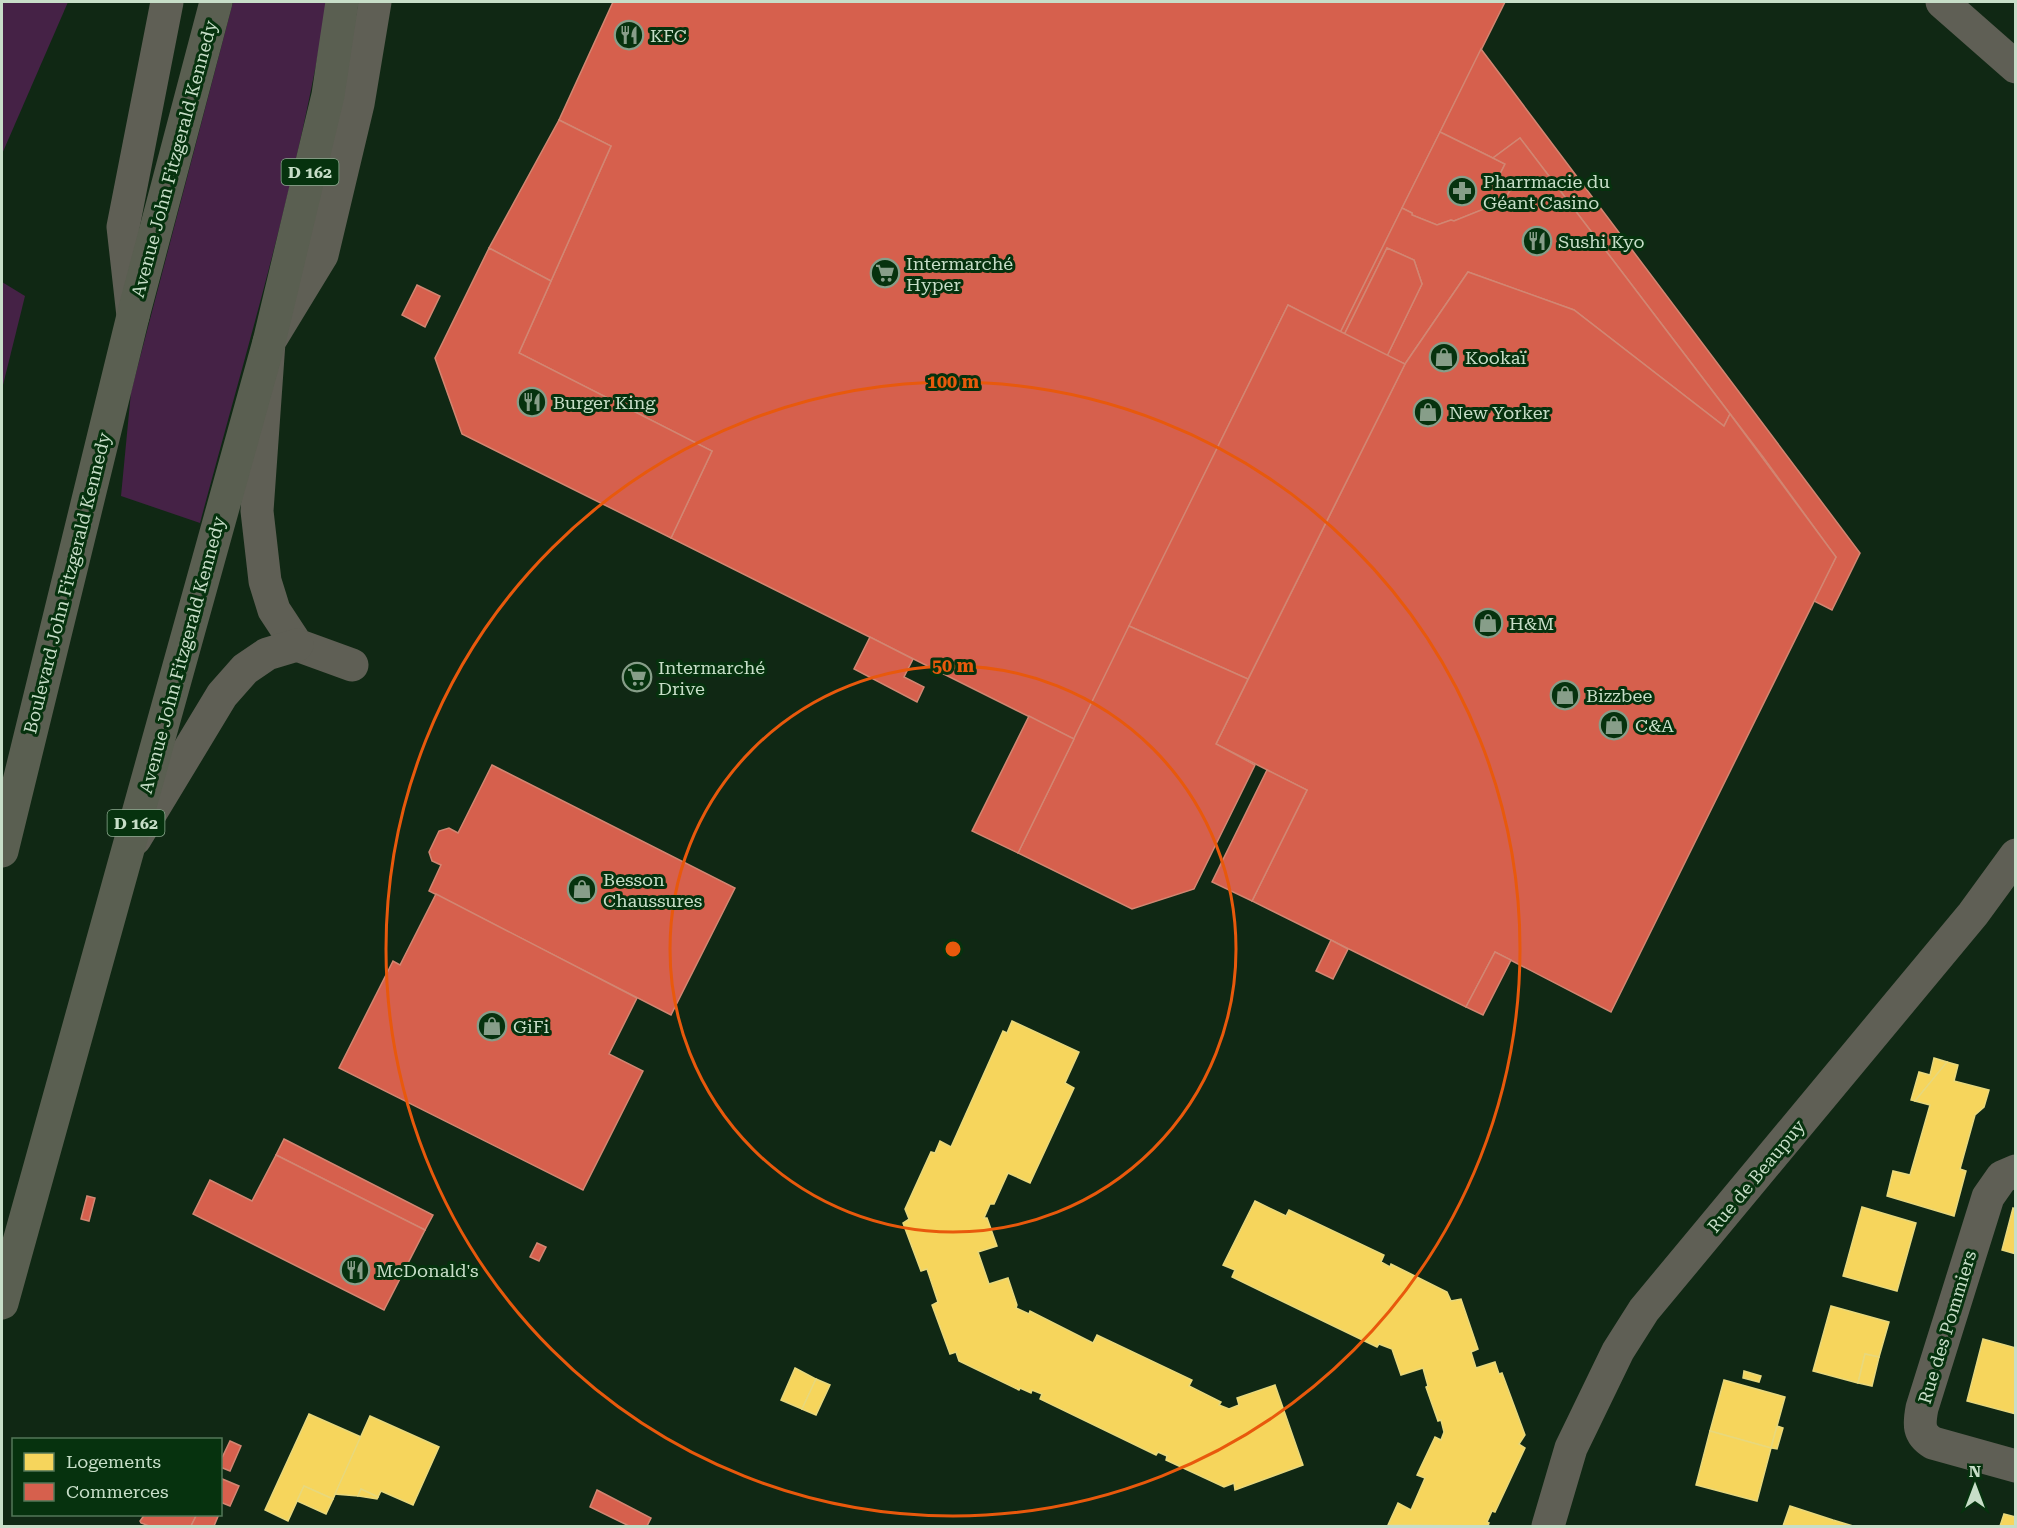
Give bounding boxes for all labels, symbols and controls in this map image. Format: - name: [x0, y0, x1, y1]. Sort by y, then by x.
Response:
- street label: Avenue John Fitzgerald Kennedy: [127, 18, 221, 300]
- restaurant icon: KFC: [613, 19, 645, 51]
- place label: KFC: [650, 25, 687, 46]
- road number: D 162: [282, 159, 338, 185]
- place label: Pharrmacie du Géant Casino: [1483, 171, 1610, 213]
- pharmacy icon: Pharrmacie du Géant Casino: [1446, 175, 1478, 207]
- restaurant icon: Sushi Kyo: [1521, 225, 1553, 257]
- place label: Sushi Kyo: [1558, 231, 1644, 252]
- place label: Intermarché Hyper: [906, 253, 1013, 295]
- supermarket icon: Intermarché Hyper: [869, 257, 901, 289]
- shop icon: Kookaï: [1428, 341, 1460, 373]
- place label: Kookaï: [1465, 347, 1526, 368]
- text: 100 m: [927, 371, 980, 392]
- restaurant icon: Burger King: [516, 386, 548, 418]
- place label: Burger King: [553, 392, 656, 413]
- shop icon: New Yorker: [1412, 396, 1444, 428]
- place label: New Yorker: [1449, 402, 1550, 423]
- street label: Boulevard John Fitzgerald Kennedy: [19, 430, 115, 736]
- street label: Avenue John Fitzgerald Kennedy: [135, 514, 229, 796]
- shop icon: H&M: [1472, 607, 1504, 639]
- place label: H&M: [1509, 613, 1554, 634]
- text: 50 m: [932, 655, 975, 676]
- place label: Intermarché Drive: [658, 657, 765, 699]
- supermarket icon: Intermarché Drive: [621, 661, 653, 693]
- shop icon: Bizzbee: [1549, 679, 1581, 711]
- place label: Bizzbee: [1586, 685, 1652, 706]
- shop icon: C&A: [1598, 709, 1630, 741]
- place label: C&A: [1635, 715, 1674, 736]
- road number: D 162: [108, 810, 164, 836]
- place label: Besson Chaussures: [603, 869, 702, 911]
- shop icon: Besson Chaussures: [566, 873, 598, 905]
- centre of rings: [943, 939, 963, 959]
- shop icon: GiFi: [476, 1010, 508, 1042]
- place label: GiFi: [513, 1016, 549, 1037]
- street label: Rue de Beaupuy: [1703, 1115, 1809, 1236]
- street label: Rue des Pommiers: [1914, 1248, 1980, 1406]
- restaurant icon: McDonald's: [339, 1254, 371, 1286]
- place label: McDonald's: [376, 1260, 479, 1281]
- legend: [12, 1438, 222, 1516]
- text: Logements: [66, 1451, 161, 1472]
- north arrow: [1945, 1456, 2005, 1516]
- text: N: [1969, 1462, 1981, 1481]
- text: Commerces: [66, 1481, 168, 1502]

